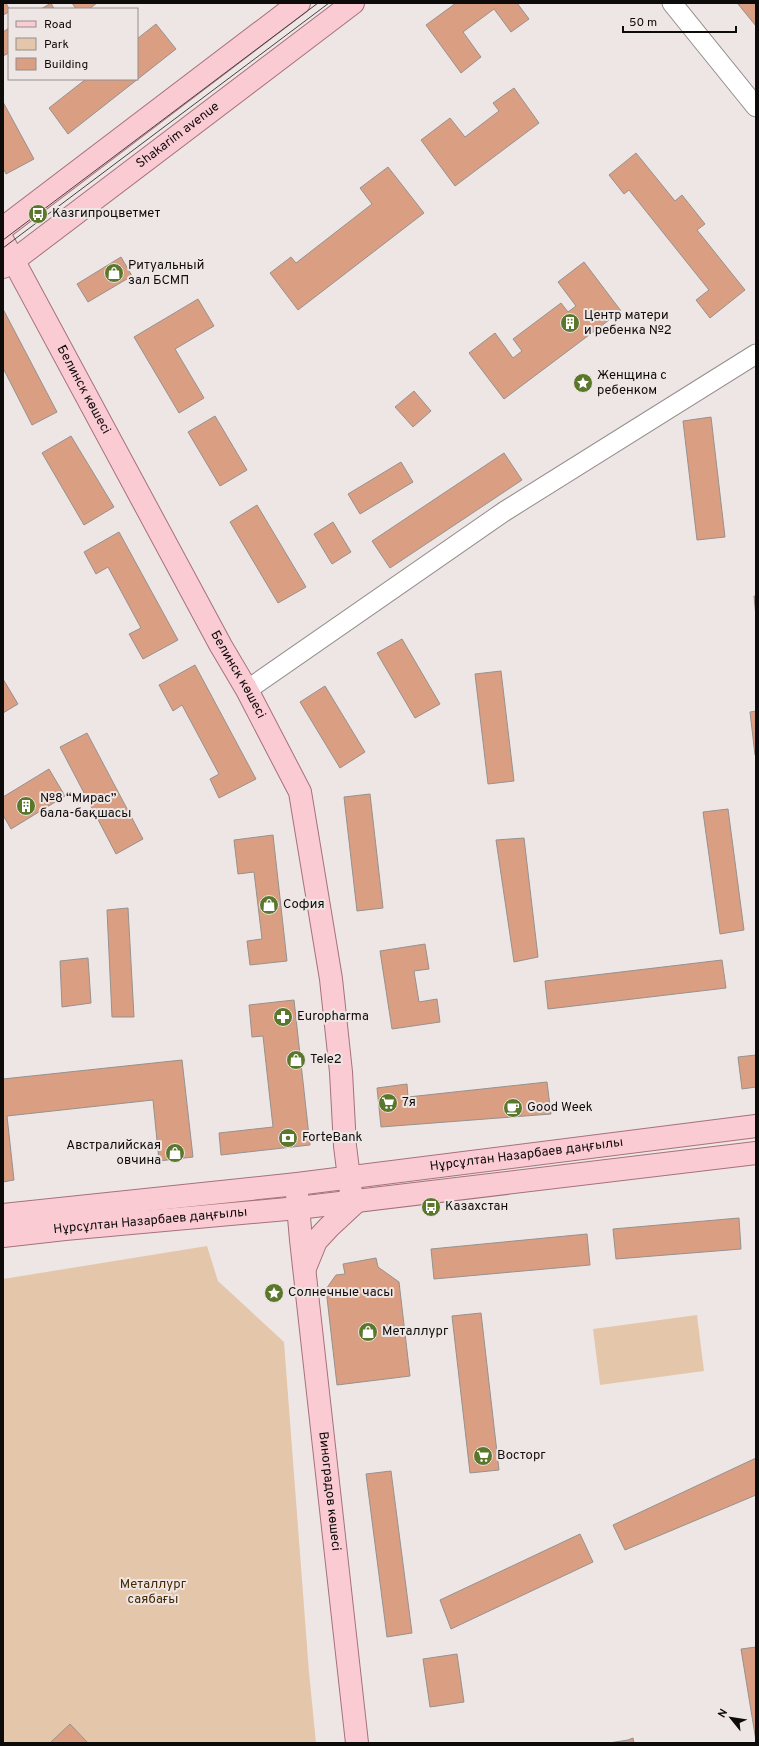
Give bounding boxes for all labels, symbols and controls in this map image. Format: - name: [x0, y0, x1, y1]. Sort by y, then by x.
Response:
- legend: [8, 8, 138, 80]
- scale bar: [623, 8, 736, 34]
- text: 50 m: [629, 15, 657, 31]
- text: Road: [44, 17, 72, 33]
- text: Park: [44, 37, 69, 53]
- text: Building: [44, 57, 88, 73]
- street label: Shakarim avenue: [133, 99, 223, 172]
- bus stop icon: Казгипроцветмет: [27, 203, 49, 225]
- place label: Казгипроцветмет: [52, 206, 160, 222]
- place label: Ритуальный зал БСМП: [128, 258, 204, 289]
- shop icon: Ритуальный зал БСМП: [103, 262, 125, 284]
- place label: Центр матери и ребенка №2: [584, 308, 672, 339]
- building icon: Центр матери и ребенка №2: [559, 312, 581, 334]
- street label: Белинск көшесі: [53, 343, 114, 437]
- place label: Женщина с ребенком: [597, 368, 667, 399]
- place icon: Женщина с ребенком: [572, 372, 594, 394]
- street label: Белинск көшесі: [206, 628, 268, 721]
- place label: №8 “Мирас” бала-бақшасы: [40, 791, 131, 822]
- building icon: №8 “Мирас” бала-бақшасы: [15, 795, 37, 817]
- shop icon: София: [258, 894, 280, 916]
- place label: София: [283, 897, 325, 913]
- pharmacy icon: Europharma: [272, 1006, 294, 1028]
- place label: Europharma: [297, 1009, 369, 1025]
- shop icon: Tele2: [285, 1049, 307, 1071]
- place label: Tele2: [310, 1052, 342, 1068]
- supermarket icon: 7я: [377, 1092, 399, 1114]
- place label: 7я: [402, 1095, 416, 1111]
- cafe icon: Good Week: [502, 1097, 524, 1119]
- place label: Good Week: [527, 1100, 593, 1116]
- bank icon: ForteBank: [277, 1127, 299, 1149]
- place label: ForteBank: [302, 1130, 362, 1146]
- street label: Нұрсұлтан Назарбаев даңғылы: [429, 1135, 624, 1175]
- place label: Австралийская овчина: [66, 1138, 161, 1169]
- shop icon: Австралийская овчина: [164, 1142, 186, 1164]
- bus stop icon: Казахстан: [420, 1196, 442, 1218]
- place label: Казахстан: [445, 1199, 508, 1215]
- street label: Нұрсұлтан Назарбаев даңғылы: [52, 1205, 248, 1238]
- place icon: Солнечные часы: [263, 1282, 285, 1304]
- place label: Солнечные часы: [288, 1285, 393, 1301]
- shop icon: Металлург: [357, 1321, 379, 1343]
- place label: Металлург: [382, 1324, 449, 1340]
- street label: Виноградов көшесі: [314, 1431, 344, 1552]
- supermarket icon: Восторг: [472, 1445, 494, 1467]
- place label: Восторг: [497, 1448, 546, 1464]
- park label: Металлург саябағы: [120, 1577, 187, 1608]
- north arrow: [711, 1698, 751, 1738]
- text: N: [715, 1707, 731, 1720]

